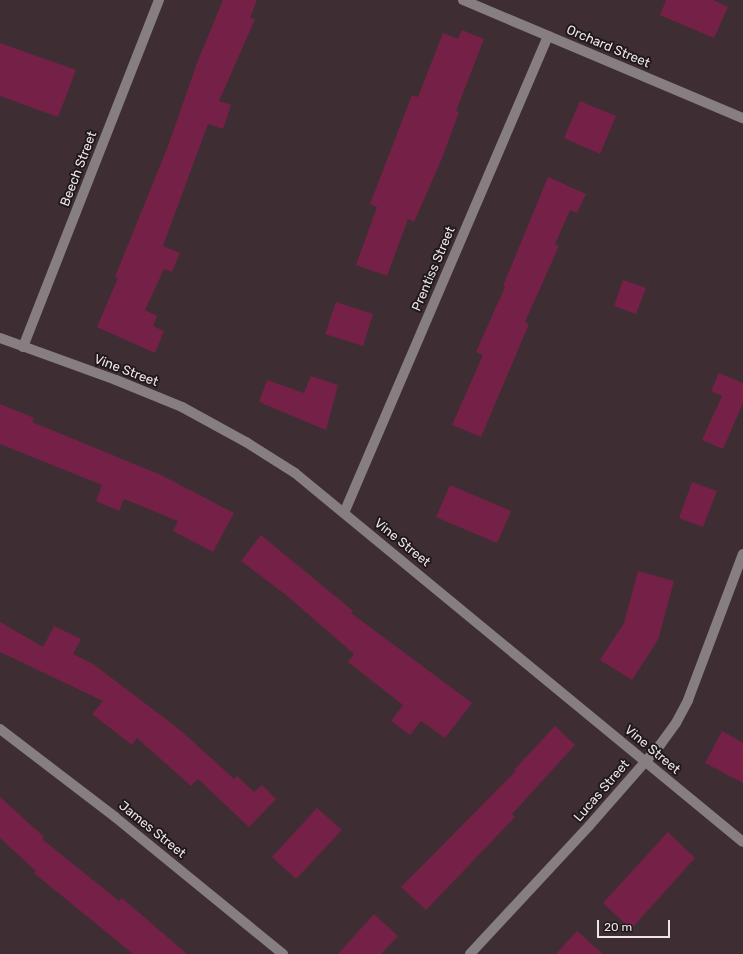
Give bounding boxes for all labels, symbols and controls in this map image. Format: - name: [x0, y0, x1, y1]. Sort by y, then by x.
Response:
- street label: Orchard Street: [564, 22, 652, 72]
- street label: Beech Street: [58, 129, 100, 209]
- street label: Prentiss Street: [409, 224, 459, 314]
- street label: Vine Street: [92, 352, 160, 390]
- street label: Vine Street: [371, 516, 433, 570]
- street label: Vine Street: [621, 722, 683, 778]
- street label: Lucas Street: [571, 757, 633, 825]
- street label: James Street: [115, 798, 189, 862]
- scale bar: [599, 912, 672, 938]
- text: 20 m: [604, 920, 632, 934]

